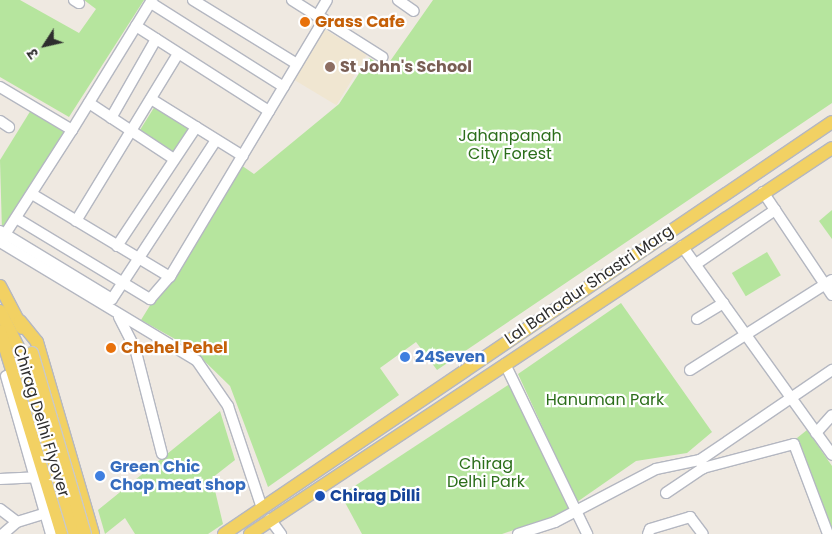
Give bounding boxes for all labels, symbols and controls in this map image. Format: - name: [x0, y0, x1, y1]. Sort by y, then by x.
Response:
- place label: Grass Cafe: [315, 12, 405, 32]
- marker: Grass Cafe: [299, 16, 311, 28]
- north arrow: [20, 20, 70, 70]
- text: उ: [22, 45, 43, 63]
- place label: St John's School: [340, 57, 472, 77]
- marker: St John's School: [324, 61, 336, 73]
- park label: Jahanpanah City Forest: [458, 126, 562, 164]
- street label: Lal Bahadur Shastri Marg: [501, 221, 677, 349]
- place label: Chehel Pehel: [121, 338, 228, 358]
- marker: Chehel Pehel: [105, 342, 117, 354]
- street label: Chirag Delhi Flyover: [9, 343, 73, 499]
- place label: 24Seven: [415, 347, 485, 367]
- marker: 24Seven: [399, 351, 411, 363]
- park label: Hanuman Park: [546, 390, 664, 410]
- park label: Chirag Delhi Park: [447, 454, 525, 492]
- place label: Green Chic Chop meat shop: [110, 457, 246, 495]
- marker: Green Chic Chop meat shop: [94, 470, 106, 482]
- place label: Chirag Dilli: [330, 486, 420, 506]
- marker: Chirag Dilli: [314, 490, 326, 502]

